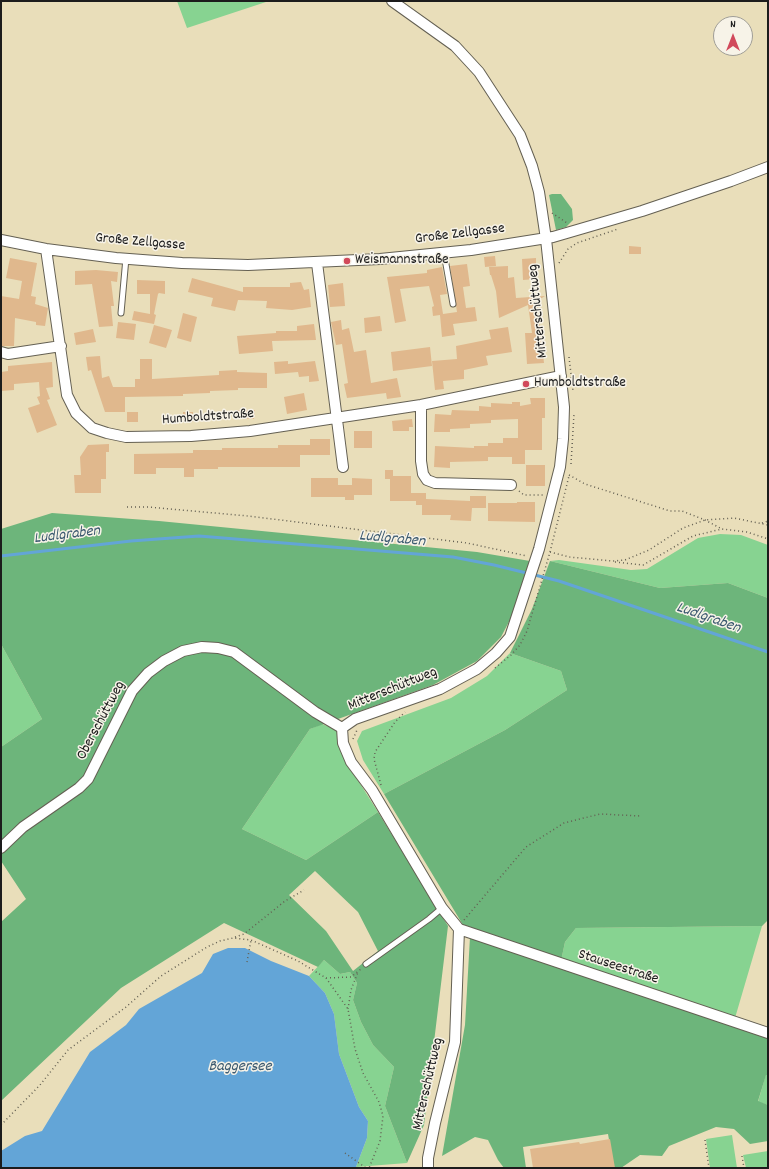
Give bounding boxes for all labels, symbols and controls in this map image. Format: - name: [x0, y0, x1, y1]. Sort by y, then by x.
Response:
- north arrow: [713, 16, 753, 56]
- text: N: [730, 17, 736, 33]
- street label: Große Zellgasse: [414, 221, 506, 249]
- street label: Große Zellgasse: [94, 230, 186, 256]
- place label: Weismannstraße: [355, 252, 449, 270]
- marker: Weismannstraße: [342, 256, 352, 266]
- street label: Mitterschüttweg: [525, 263, 553, 359]
- place label: Humboldtstraße: [534, 375, 626, 393]
- marker: Humboldtstraße: [521, 379, 531, 389]
- street label: Humboldtstraße: [162, 406, 254, 430]
- water label: Ludlgraben: [33, 522, 101, 550]
- water label: Ludlgraben: [358, 528, 426, 552]
- water label: Ludlgraben: [673, 599, 743, 639]
- street label: Mitterschüttweg: [346, 664, 440, 716]
- street label: Oberschüttweg: [74, 678, 130, 764]
- street label: Stauseestraße: [576, 947, 660, 989]
- street label: Mitterschüttweg: [410, 1036, 448, 1132]
- water label: Baggersee: [209, 1058, 271, 1078]

